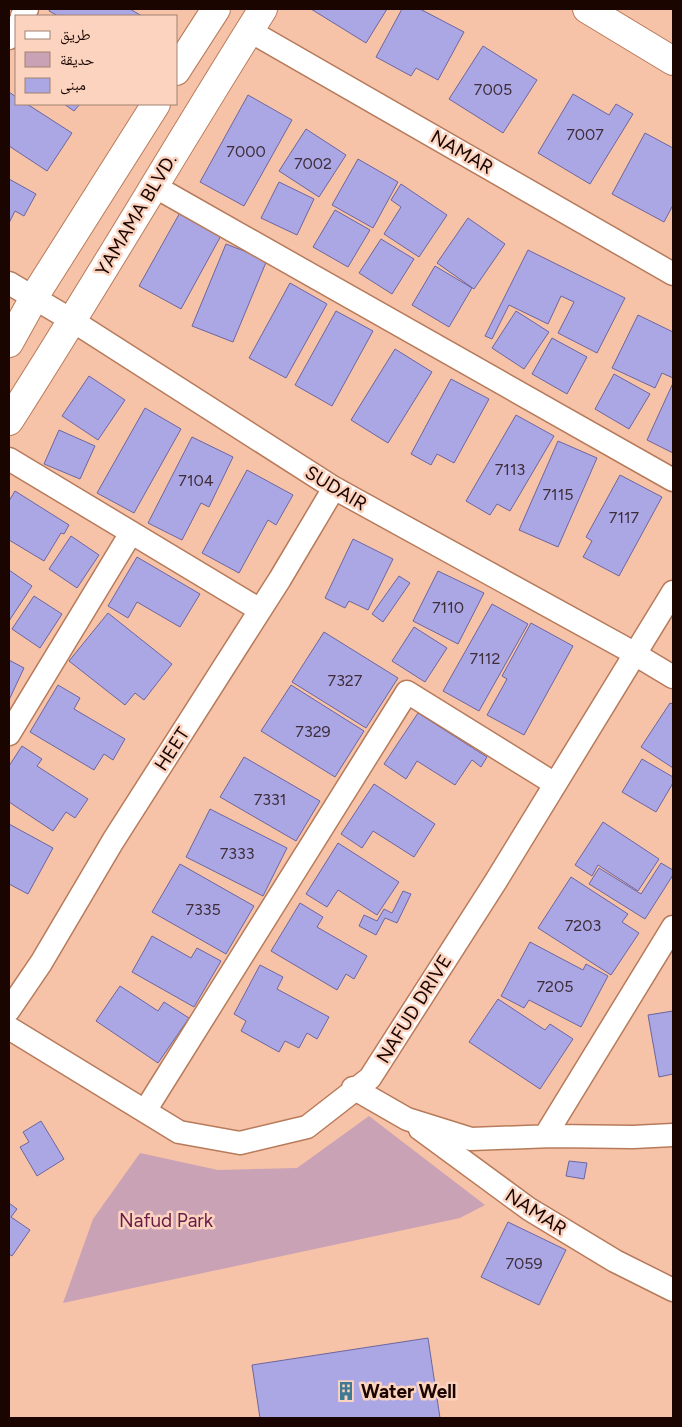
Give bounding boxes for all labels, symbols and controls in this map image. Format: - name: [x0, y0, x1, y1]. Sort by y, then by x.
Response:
- legend: [15, 15, 178, 105]
- text: طريق: [60, 26, 91, 45]
- text: حديقة: [60, 51, 95, 69]
- text: مبنى: [60, 76, 86, 95]
- house number: 7005: [474, 80, 512, 99]
- street label: NAMAR: [427, 125, 497, 179]
- house number: 7007: [566, 125, 604, 144]
- house number: 7000: [226, 142, 266, 161]
- street label: YAMAMA BLVD.: [90, 150, 182, 280]
- house number: 7002: [294, 154, 332, 173]
- house number: 7113: [495, 460, 525, 479]
- street label: SUDAIR: [301, 461, 371, 515]
- house number: 7104: [178, 471, 214, 490]
- house number: 7115: [542, 485, 574, 504]
- house number: 7117: [609, 508, 640, 527]
- house number: 7110: [432, 598, 464, 617]
- house number: 7112: [470, 649, 500, 668]
- house number: 7327: [328, 671, 363, 690]
- street label: HEET: [149, 722, 195, 775]
- house number: 7329: [295, 722, 331, 741]
- house number: 7331: [254, 790, 286, 809]
- house number: 7333: [220, 844, 254, 863]
- house number: 7335: [185, 900, 221, 919]
- house number: 7203: [565, 916, 601, 935]
- street label: NAFUD DRIVE: [371, 950, 457, 1068]
- house number: 7205: [537, 977, 574, 996]
- street label: NAMAR: [501, 1184, 571, 1240]
- park label: Nafud Park: [119, 1209, 214, 1232]
- house number: 7059: [505, 1254, 543, 1273]
- building icon: Water Well: [335, 1380, 357, 1402]
- place label: Water Well: [361, 1380, 457, 1403]

